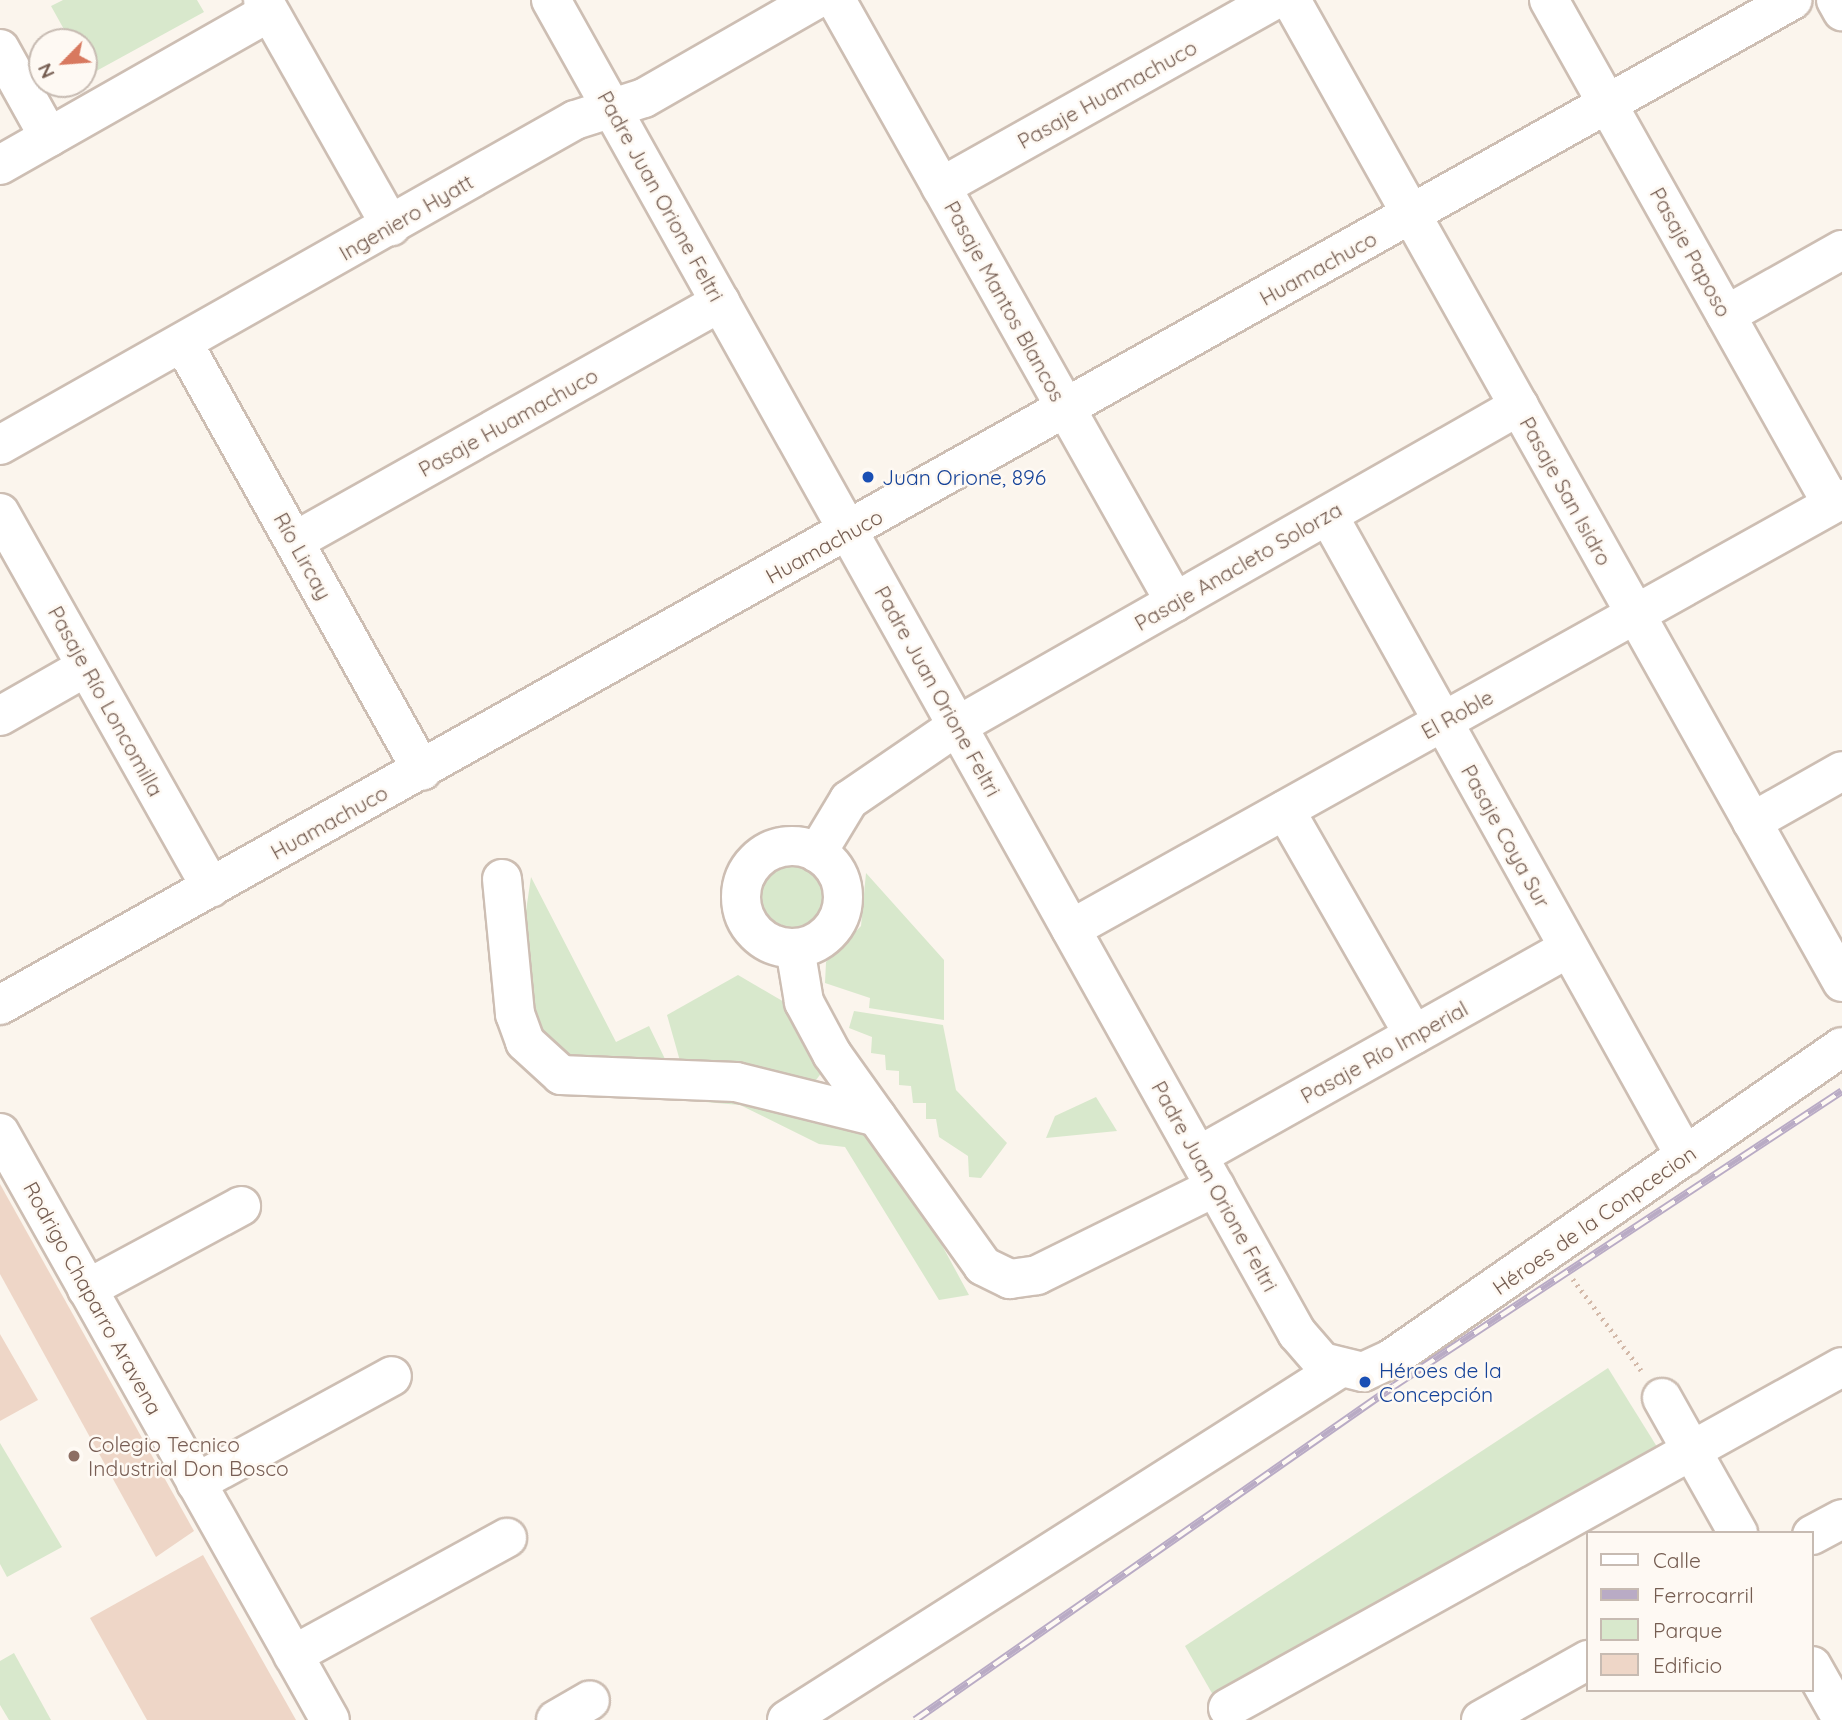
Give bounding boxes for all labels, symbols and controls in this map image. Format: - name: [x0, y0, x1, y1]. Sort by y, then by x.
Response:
- north arrow: [28, 28, 98, 98]
- street label: Pasaje Huamachuco: [1013, 34, 1201, 154]
- text: N: [32, 60, 60, 82]
- street label: Padre Juan Orione Feltri: [593, 86, 729, 306]
- street label: Ingeniero Hyatt: [335, 168, 477, 266]
- street label: Pasaje Paposo: [1645, 183, 1737, 321]
- street label: Pasaje Mantos Blancos: [939, 196, 1071, 406]
- street label: Huamachuco: [1255, 225, 1381, 311]
- street label: Pasaje Huamachuco: [414, 362, 602, 482]
- street label: Pasaje San Isidro: [1515, 412, 1617, 570]
- place label: Juan Orione, 896: [882, 464, 1046, 490]
- marker: Juan Orione, 896: [860, 469, 876, 485]
- street label: Pasaje Anacleto Solorza: [1130, 496, 1346, 636]
- street label: Huamachuco: [761, 503, 887, 589]
- street label: Río Lircay: [269, 508, 337, 604]
- street label: Padre Juan Orione Feltri: [870, 581, 1006, 801]
- street label: Pasaje Río Loncomilla: [43, 601, 169, 801]
- street label: El Roble: [1417, 684, 1497, 744]
- street label: Pasaje Coya Sur: [1456, 760, 1556, 912]
- street label: Huamachuco: [266, 779, 392, 865]
- street label: Pasaje Río Imperial: [1296, 996, 1472, 1108]
- street label: Padre Juan Orione Feltri: [1147, 1076, 1283, 1296]
- street label: Héroes de la Conpcecion: [1487, 1140, 1701, 1300]
- street label: Rodrigo Chaparro Aravena: [18, 1177, 168, 1419]
- place label: Héroes de la Concepción: [1379, 1357, 1502, 1407]
- marker: Héroes de la Concepción: [1357, 1374, 1373, 1390]
- place label: Colegio Tecnico Industrial Don Bosco: [88, 1431, 289, 1481]
- marker: Colegio Tecnico Industrial Don Bosco: [66, 1448, 82, 1464]
- legend: [1587, 1531, 1814, 1692]
- text: Calle: [1653, 1547, 1701, 1573]
- text: Ferrocarril: [1653, 1582, 1754, 1608]
- text: Parque: [1653, 1617, 1722, 1643]
- text: Edificio: [1653, 1652, 1722, 1678]

